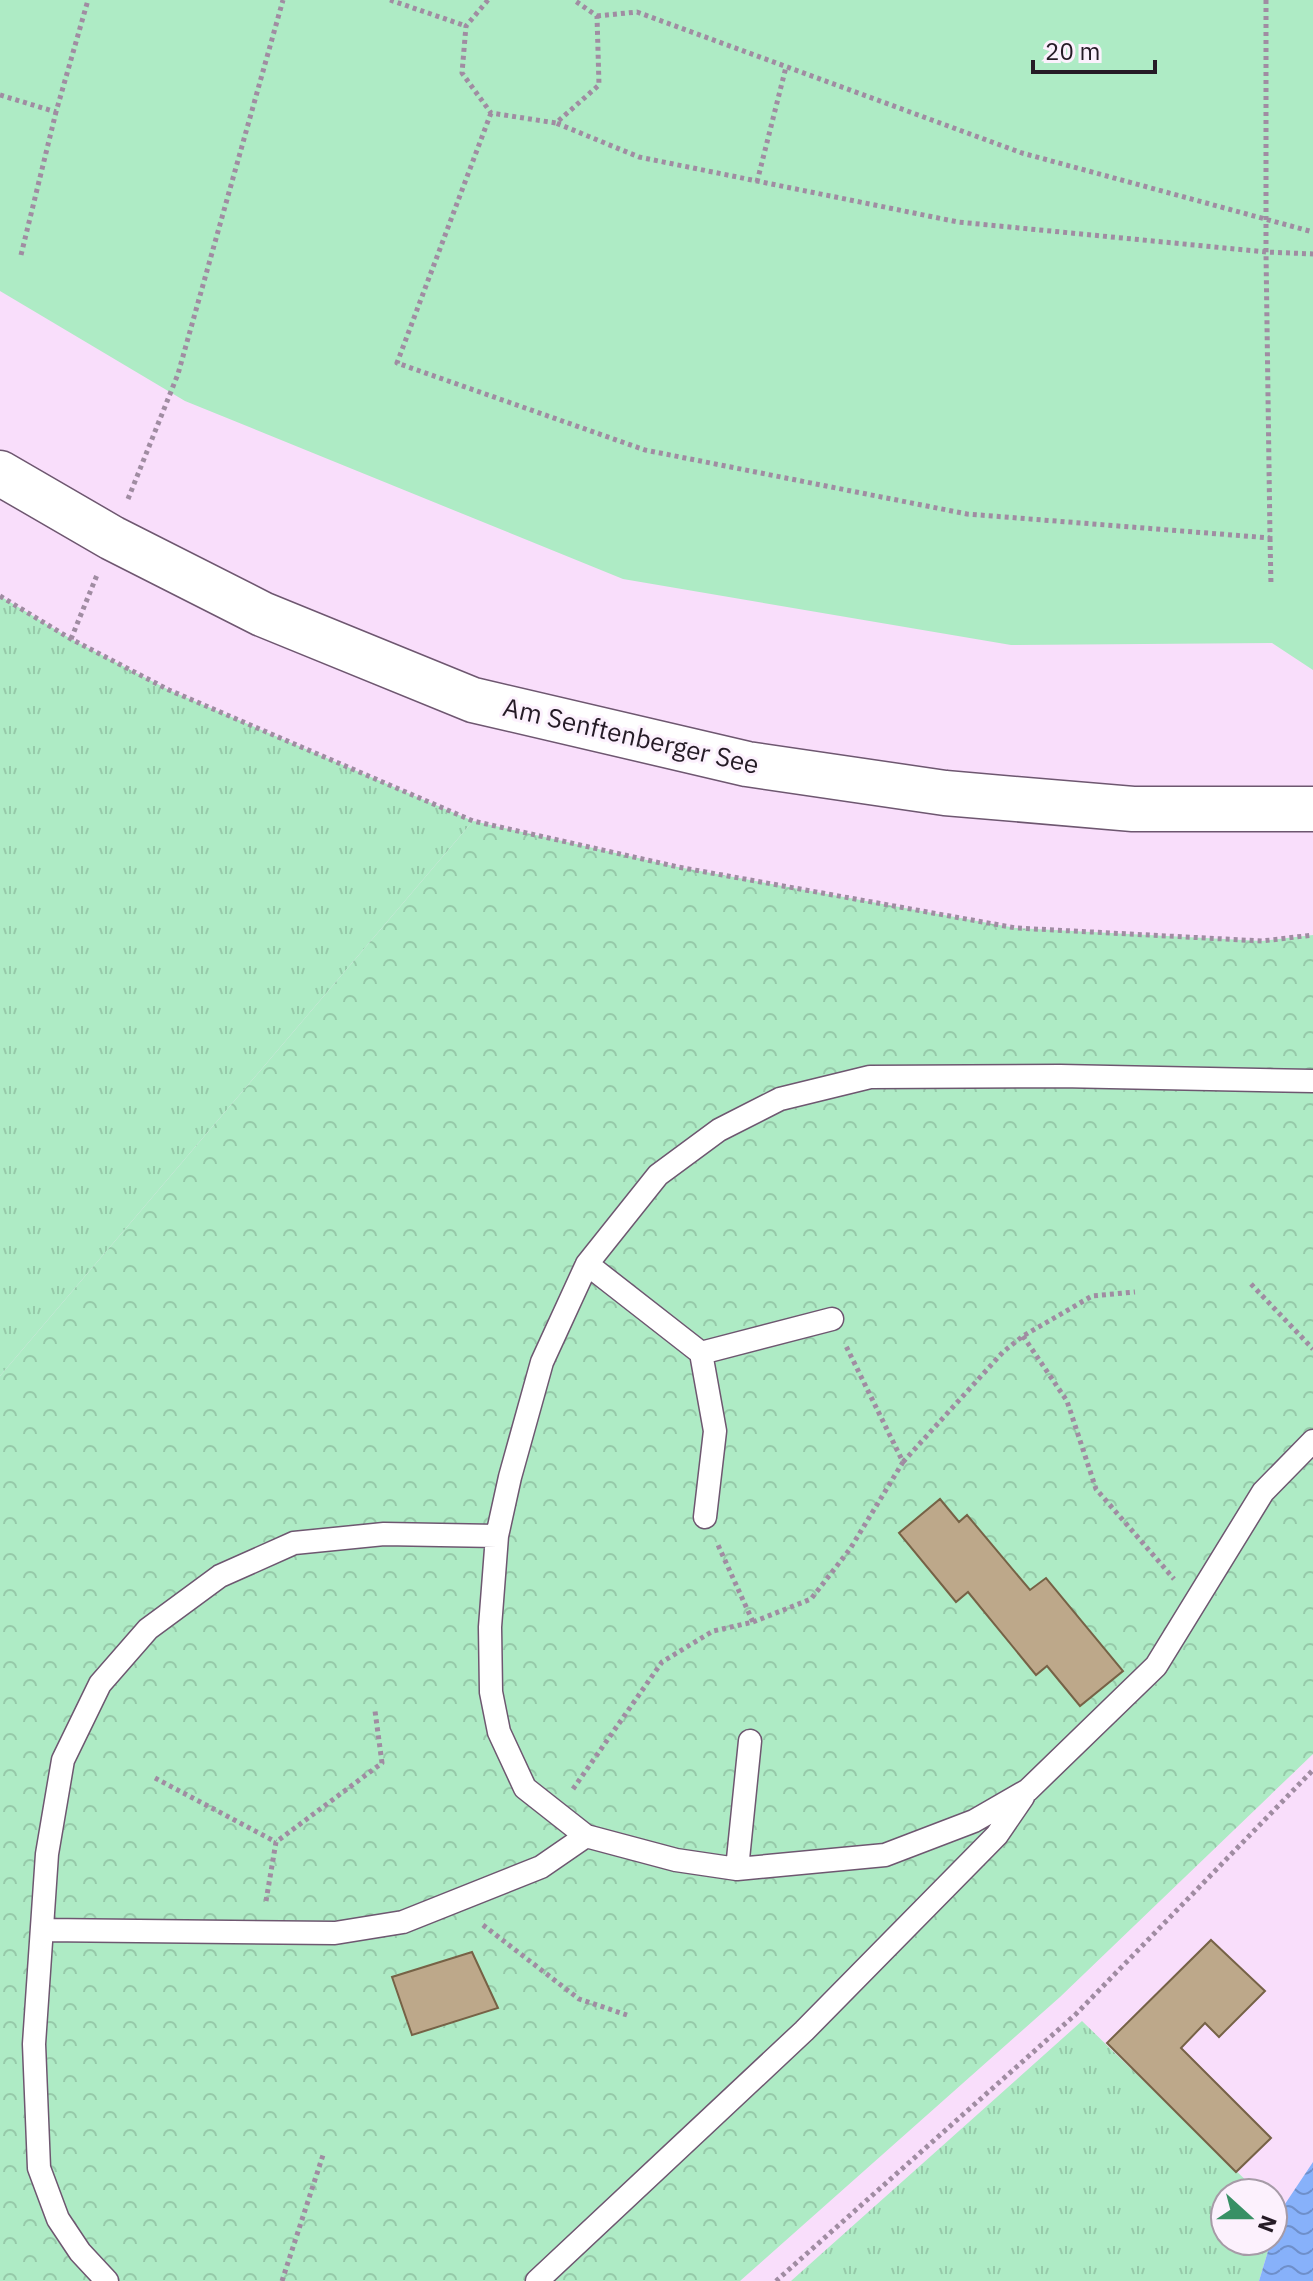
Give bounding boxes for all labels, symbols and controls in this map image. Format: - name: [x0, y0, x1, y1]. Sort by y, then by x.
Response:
- scale bar: [1033, 24, 1155, 74]
- text: 20 m: [1045, 35, 1100, 67]
- street label: Am Senftenberger See: [500, 689, 763, 781]
- north arrow: [1209, 2177, 1289, 2257]
- text: N: [1252, 2212, 1285, 2237]

